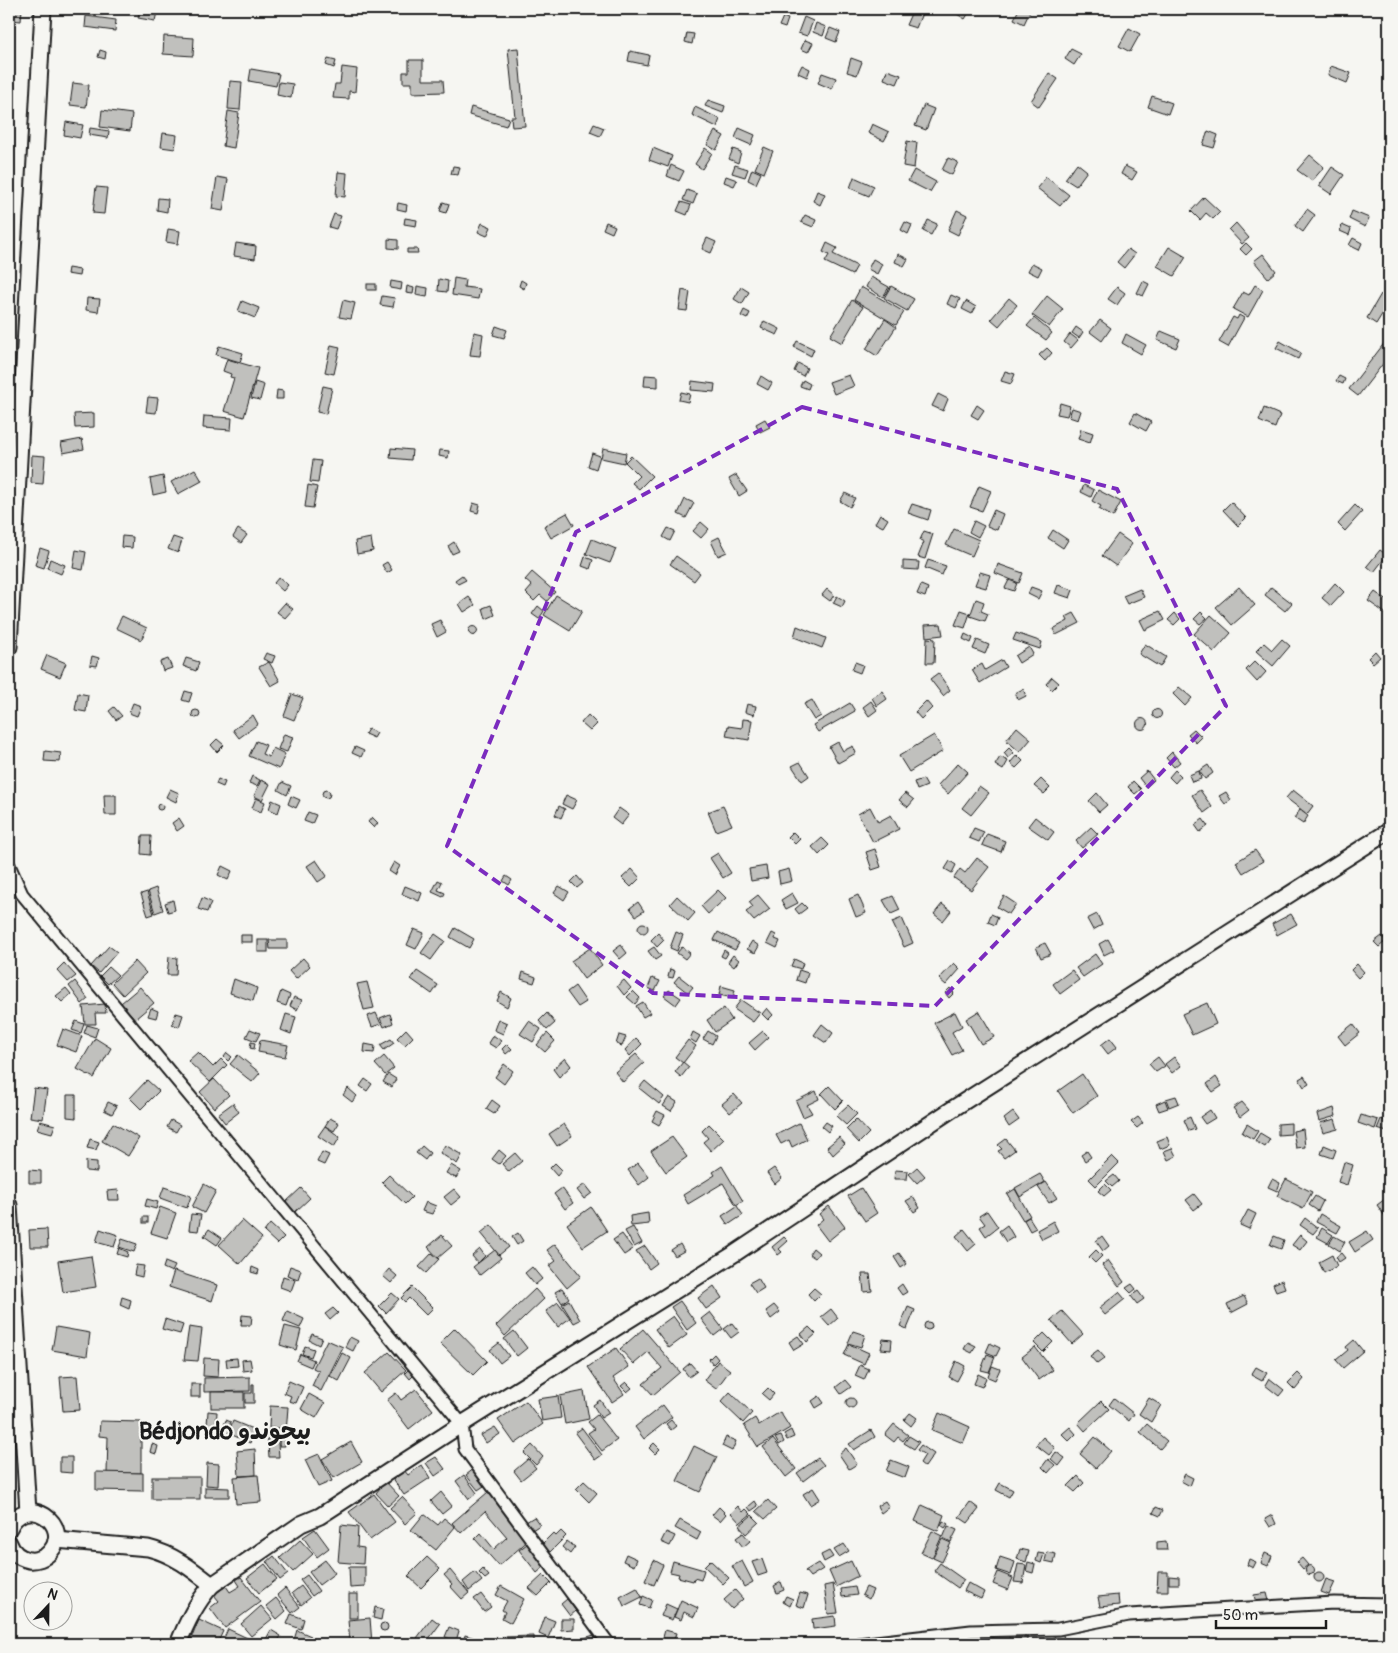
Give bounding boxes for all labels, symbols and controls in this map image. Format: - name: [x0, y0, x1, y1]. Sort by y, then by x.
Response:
- district label: Bédjondo بيجوندو: [139, 1417, 311, 1447]
- north arrow: [22, 1580, 72, 1630]
- text: N: [45, 1585, 60, 1604]
- scale bar: [1216, 1598, 1326, 1630]
- text: 50 m: [1223, 1606, 1258, 1625]

